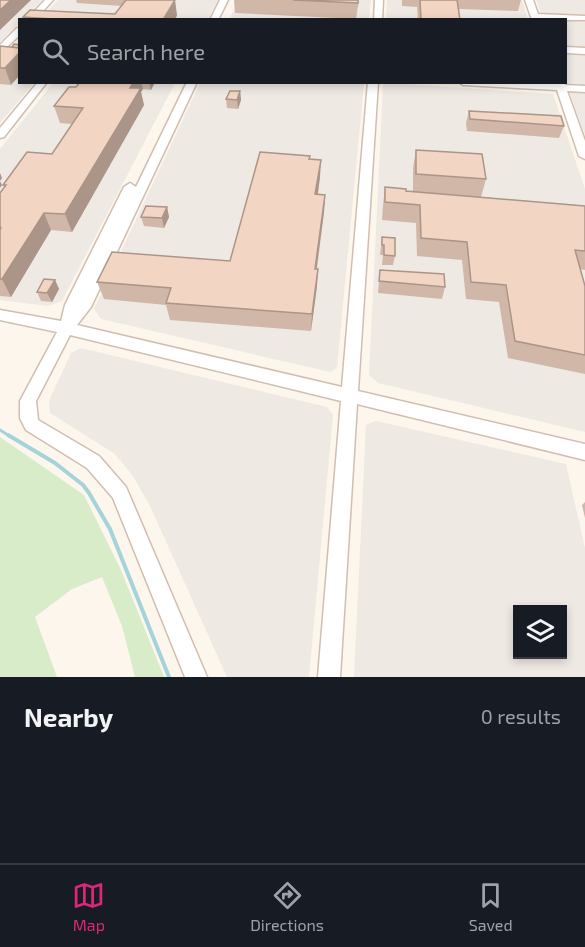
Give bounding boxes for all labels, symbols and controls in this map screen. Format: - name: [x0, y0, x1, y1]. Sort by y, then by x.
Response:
- search box: [18, 18, 567, 84]
- icon: search: [39, 35, 72, 68]
- text: Search here: [87, 38, 205, 64]
- map controls: [513, 605, 567, 659]
- button: layers: [513, 605, 567, 659]
- text: Nearby: [24, 701, 113, 732]
- text: 0 results: [481, 704, 561, 728]
- tab: Map: [72, 879, 105, 934]
- tab: Directions: [250, 879, 324, 934]
- tab: Saved: [469, 879, 513, 934]

